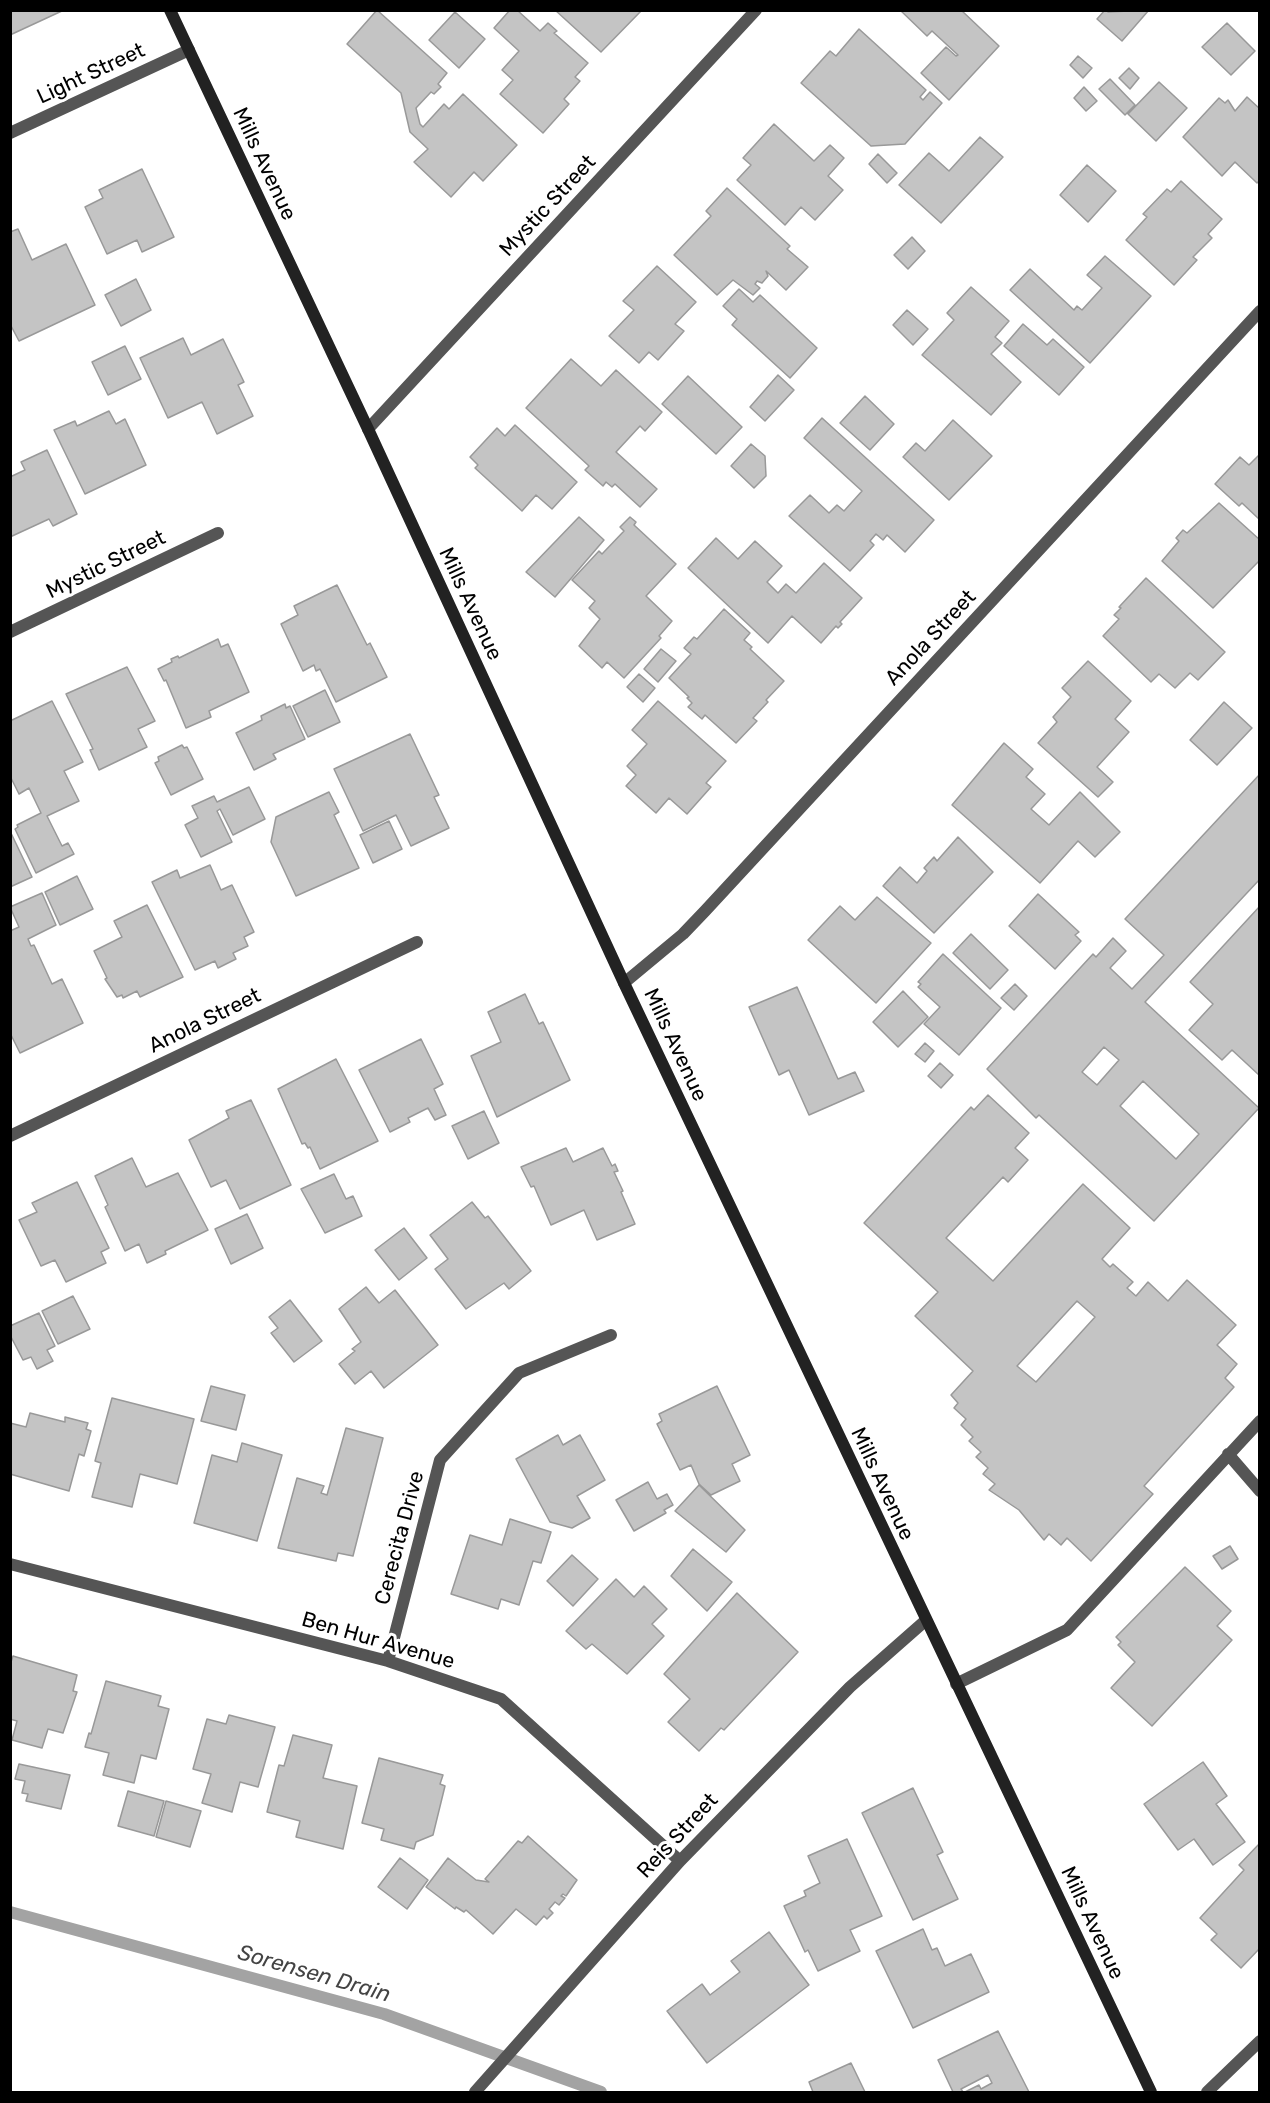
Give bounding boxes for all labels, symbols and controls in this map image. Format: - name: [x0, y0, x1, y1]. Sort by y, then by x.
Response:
- street label: Light Street: [33, 38, 149, 110]
- street label: Mills Avenue: [227, 104, 301, 224]
- street label: Mystic Street: [495, 150, 601, 262]
- street label: Mystic Street: [42, 525, 170, 605]
- street label: Mills Avenue: [433, 544, 507, 664]
- street label: Anola Street: [880, 585, 982, 691]
- street label: Anola Street: [145, 983, 265, 1059]
- street label: Mills Avenue: [638, 985, 712, 1105]
- street label: Mills Avenue: [845, 1424, 919, 1544]
- street label: Cerecita Drive: [370, 1468, 430, 1608]
- street label: Ben Hur Avenue: [299, 1607, 457, 1675]
- street label: Reis Street: [632, 1788, 724, 1884]
- street label: Mills Avenue: [1055, 1863, 1129, 1983]
- water label: Sorensen Drain: [235, 1940, 393, 2008]

